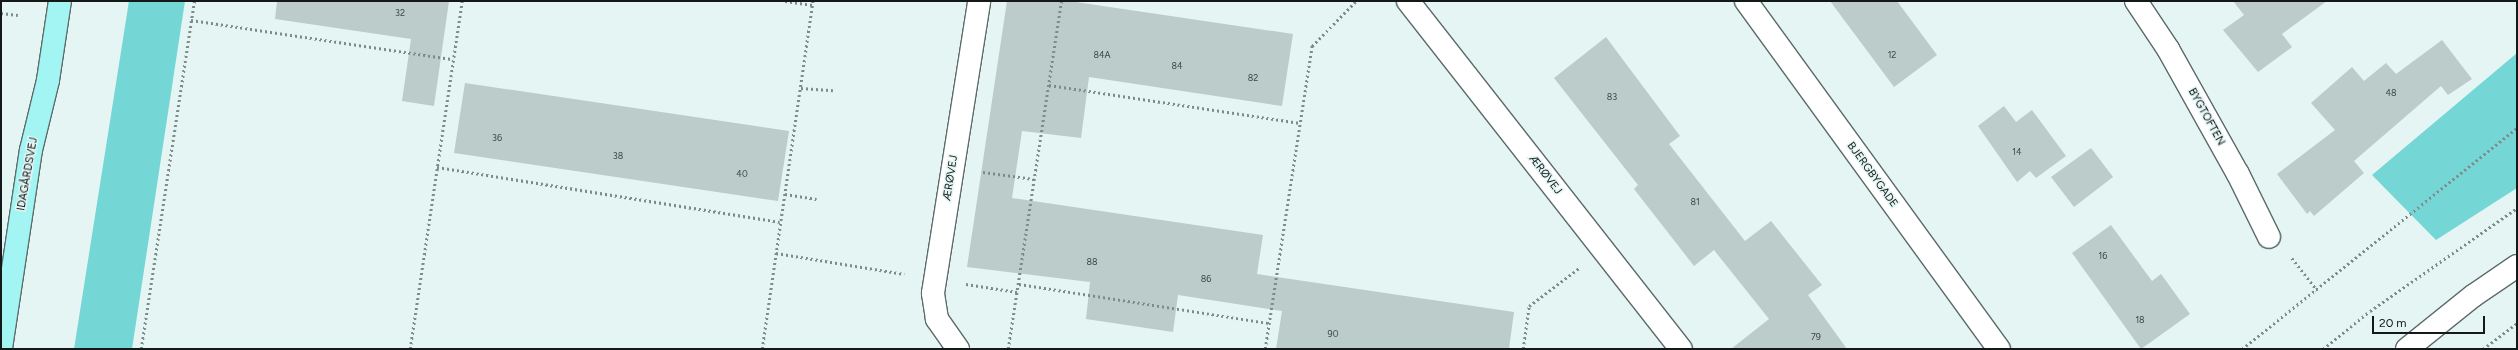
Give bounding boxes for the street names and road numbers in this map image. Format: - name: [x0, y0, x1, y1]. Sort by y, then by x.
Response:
- street label: BYGTOFTEN: [2185, 86, 2227, 148]
- street label: IDAGÅRDSVEJ: [15, 136, 41, 212]
- street label: BJERGBYGADE: [1844, 140, 1900, 210]
- street label: ÆRØVEJ: [1526, 153, 1564, 197]
- street label: ÆRØVEJ: [941, 154, 961, 202]

